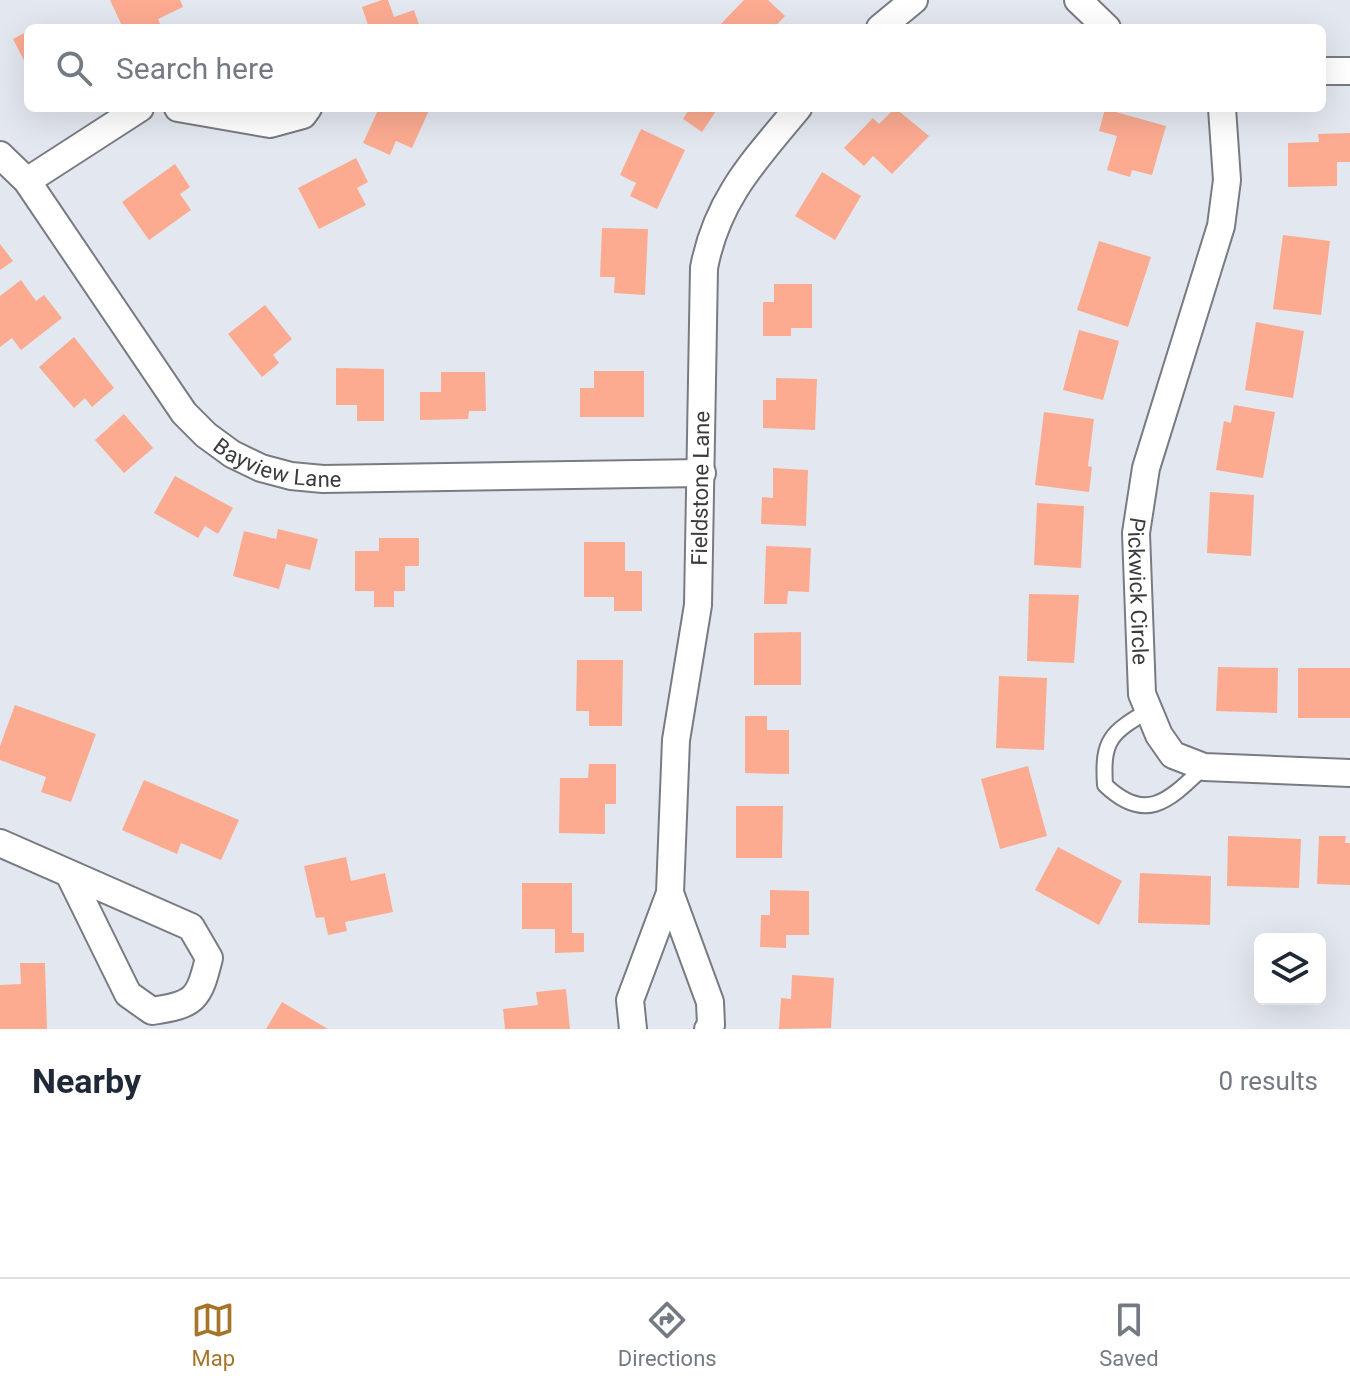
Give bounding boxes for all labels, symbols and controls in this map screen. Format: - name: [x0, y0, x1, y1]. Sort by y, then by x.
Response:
- search box: [24, 24, 1326, 112]
- icon: search: [52, 46, 96, 90]
- text: Search here: [116, 51, 274, 86]
- street label: Fieldstone Lane: [686, 411, 714, 566]
- street label: Bayview Lane: [209, 432, 342, 492]
- street label: Pickwick Circle: [1123, 516, 1153, 665]
- map controls: [1254, 933, 1326, 1005]
- button: layers: [1254, 933, 1326, 1005]
- text: Nearby: [32, 1061, 141, 1101]
- text: 0 results: [1219, 1066, 1318, 1096]
- tab: Map: [191, 1298, 235, 1371]
- tab: Directions: [618, 1298, 717, 1371]
- tab: Saved: [1099, 1298, 1159, 1371]

